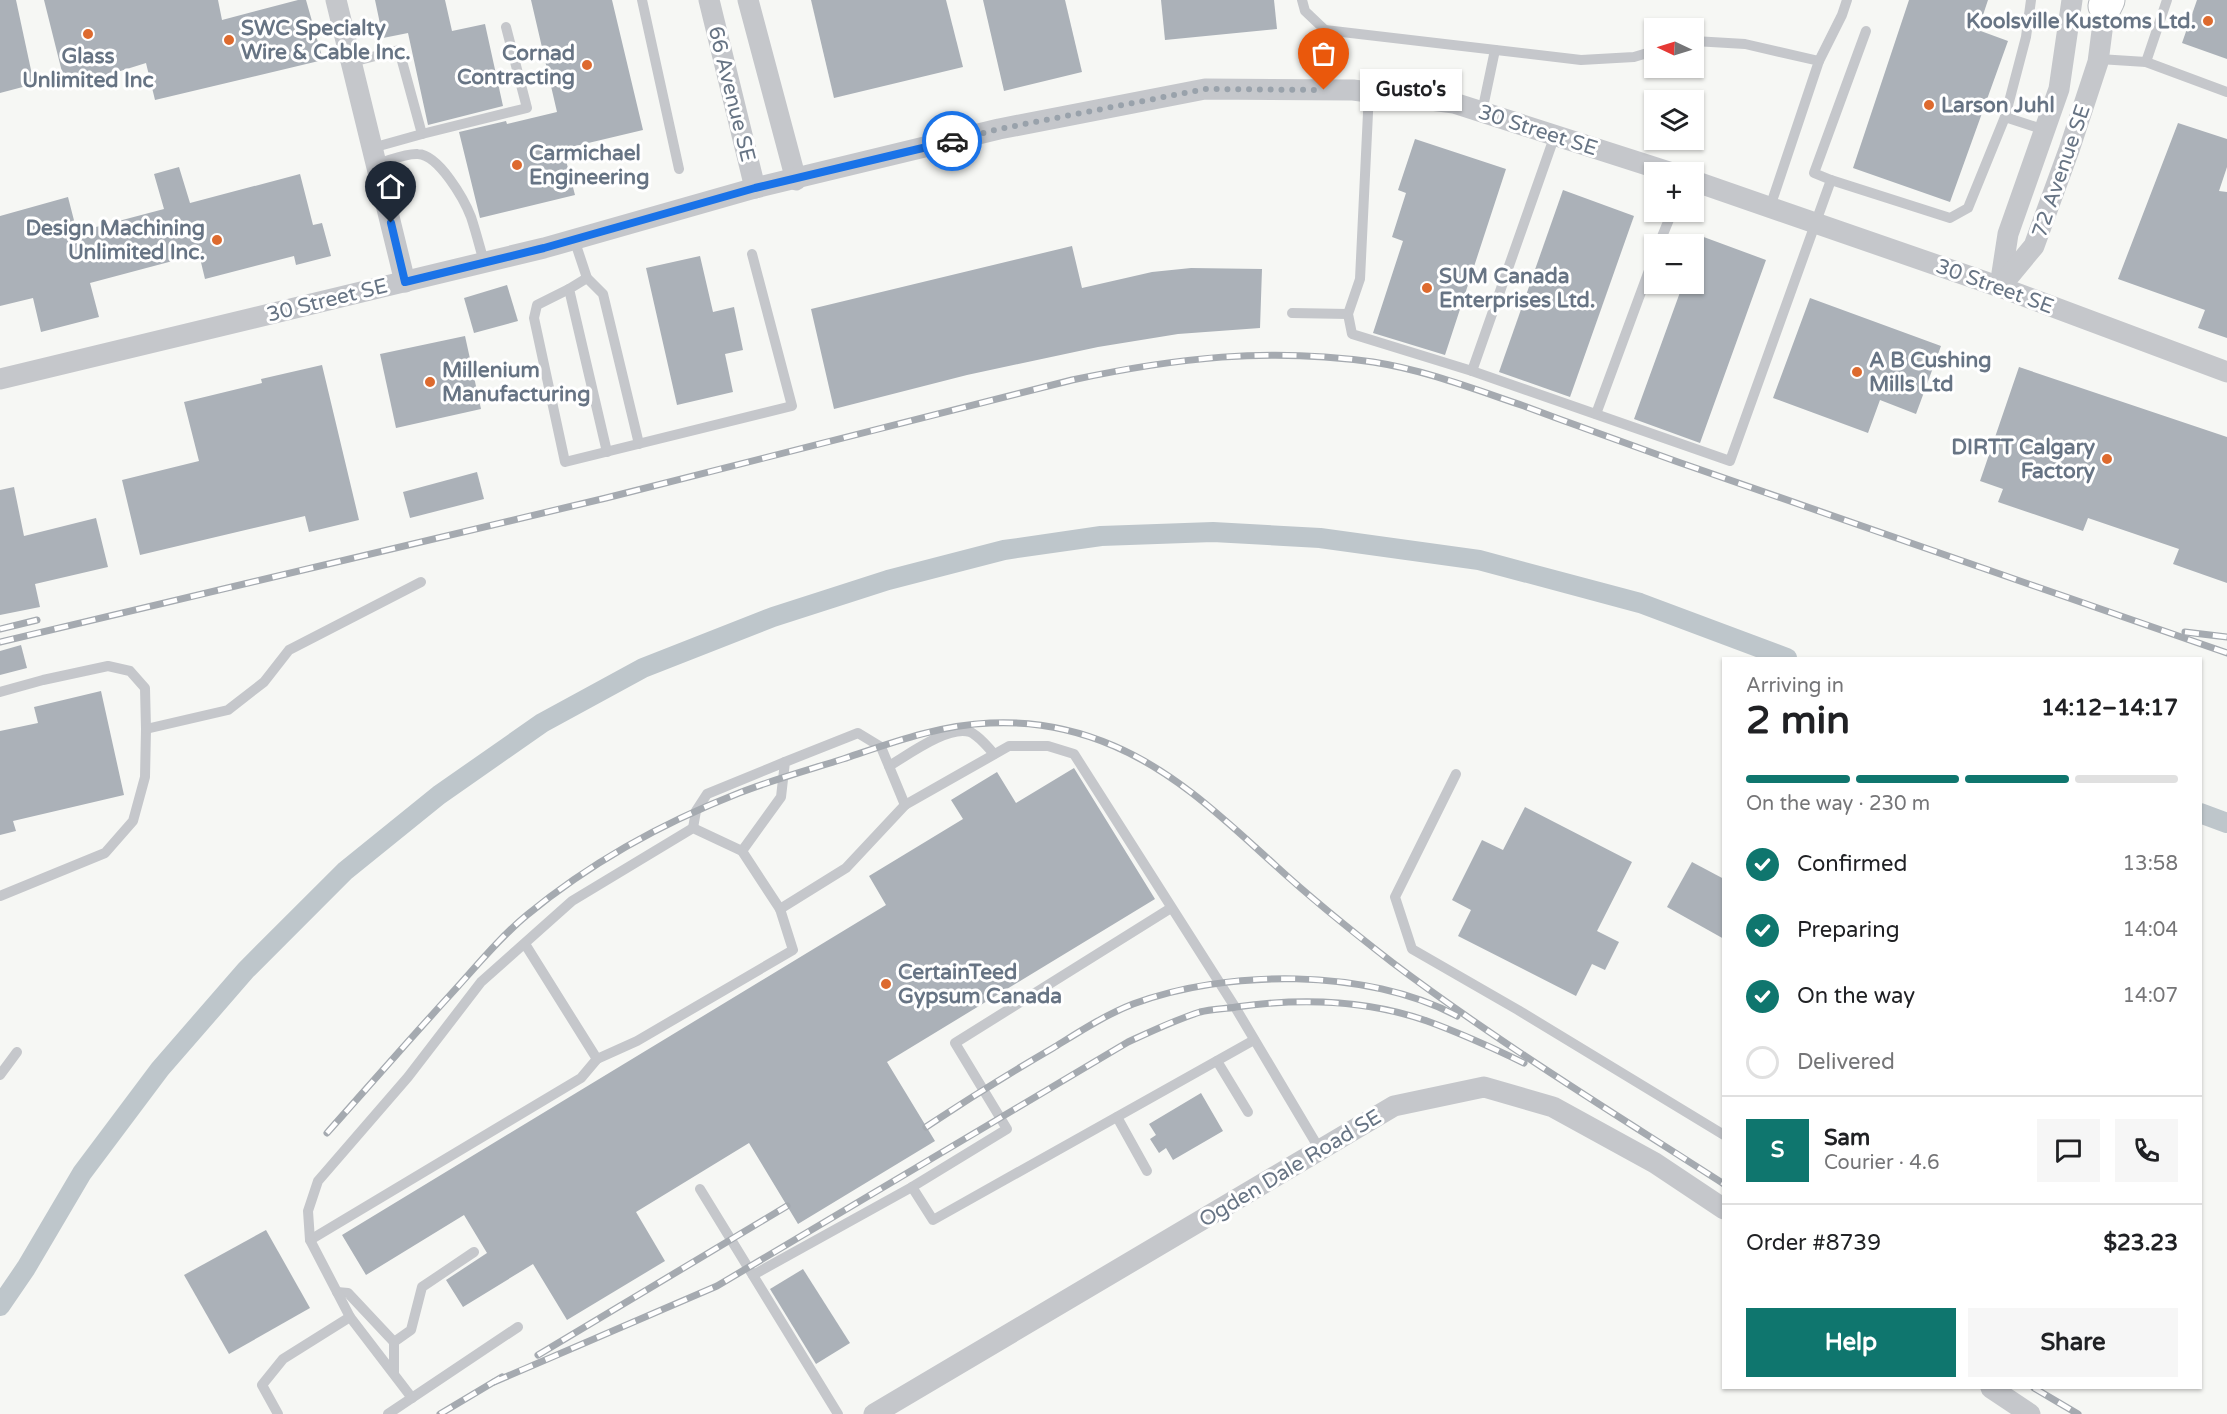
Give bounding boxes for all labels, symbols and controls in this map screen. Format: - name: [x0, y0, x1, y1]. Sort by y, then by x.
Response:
- place label: Koolsville Kustoms Ltd.: [1966, 9, 2196, 34]
- marker: Koolsville Kustoms Ltd.: [2201, 14, 2215, 28]
- place label: SWC Specialty Wire & Cable Inc.: [241, 16, 411, 65]
- north arrow: [1644, 18, 1704, 78]
- map controls: [1644, 18, 1704, 294]
- street label: 66 Avenue SE: [703, 24, 760, 164]
- marker: Glass Unlimited Inc: [81, 27, 95, 41]
- pin: [1298, 28, 1349, 90]
- marker: SWC Specialty Wire & Cable Inc.: [222, 33, 236, 47]
- icon: bag: [1307, 37, 1340, 70]
- place label: Cornad Contracting: [457, 41, 575, 90]
- place label: Glass Unlimited Inc: [22, 44, 154, 93]
- marker: Cornad Contracting: [580, 58, 594, 72]
- callout: Gusto's: [1360, 69, 1462, 111]
- text: Gusto's: [1376, 78, 1446, 102]
- button: layers: [1644, 90, 1704, 150]
- place label: Larson Juhl: [1941, 93, 2055, 118]
- marker: Larson Juhl: [1922, 98, 1936, 112]
- street label: 30 Street SE: [1475, 99, 1601, 161]
- street label: 72 Avenue SE: [2027, 101, 2096, 241]
- courier: [922, 111, 982, 171]
- icon: car: [936, 125, 969, 158]
- place label: Carmichael Engineering: [529, 141, 649, 190]
- marker: Carmichael Engineering: [510, 158, 524, 172]
- pin: [365, 161, 416, 223]
- button: +: [1644, 162, 1704, 222]
- icon: home: [374, 170, 407, 203]
- place label: Design Machining Unlimited Inc.: [26, 216, 205, 265]
- marker: Design Machining Unlimited Inc.: [210, 233, 224, 247]
- button: −: [1644, 234, 1704, 294]
- street label: 30 Street SE: [1932, 254, 2057, 319]
- place label: SUM Canada Enterprises Ltd.: [1439, 264, 1595, 313]
- street label: 30 Street SE: [264, 273, 390, 328]
- marker: SUM Canada Enterprises Ltd.: [1420, 281, 1434, 295]
- place label: A B Cushing Mills Ltd: [1869, 348, 1991, 397]
- place label: Millenium Manufacturing: [442, 358, 590, 407]
- marker: A B Cushing Mills Ltd: [1850, 365, 1864, 379]
- marker: Millenium Manufacturing: [423, 375, 437, 389]
- place label: DIRTT Calgary Factory: [1951, 435, 2096, 484]
- marker: DIRTT Calgary Factory: [2100, 452, 2114, 466]
- text: Arriving in: [1746, 674, 1844, 698]
- text: 14:12–14:17: [2041, 695, 2178, 721]
- text: 2 min: [1746, 697, 1850, 744]
- text: On the way · 230 m: [1746, 792, 1930, 816]
- icon: check: [1746, 848, 1779, 881]
- text: Confirmed: [1797, 851, 1907, 877]
- text: 13:58: [2123, 852, 2178, 876]
- icon: check: [1746, 914, 1779, 947]
- text: Preparing: [1797, 917, 1900, 943]
- text: 14:04: [2123, 918, 2178, 942]
- place label: CertainTeed Gypsum Canada: [898, 960, 1062, 1009]
- marker: CertainTeed Gypsum Canada: [879, 977, 893, 991]
- icon: check: [1746, 980, 1779, 1013]
- text: On the way: [1797, 983, 1915, 1009]
- text: 14:07: [2123, 984, 2178, 1008]
- text: Delivered: [1797, 1049, 1895, 1075]
- street label: Ogden Dale Road SE: [1195, 1104, 1386, 1233]
- button: chat: [2037, 1119, 2100, 1182]
- button: phone: [2115, 1119, 2178, 1182]
- text: Sam: [1824, 1125, 1870, 1151]
- text: S: [1771, 1137, 1784, 1163]
- text: Courier · 4.6: [1824, 1151, 1939, 1175]
- text: Order #8739: [1746, 1230, 1881, 1256]
- text: $23.23: [2103, 1230, 2178, 1256]
- button: Help: [1746, 1308, 1956, 1377]
- button: Share: [1968, 1308, 2178, 1377]

